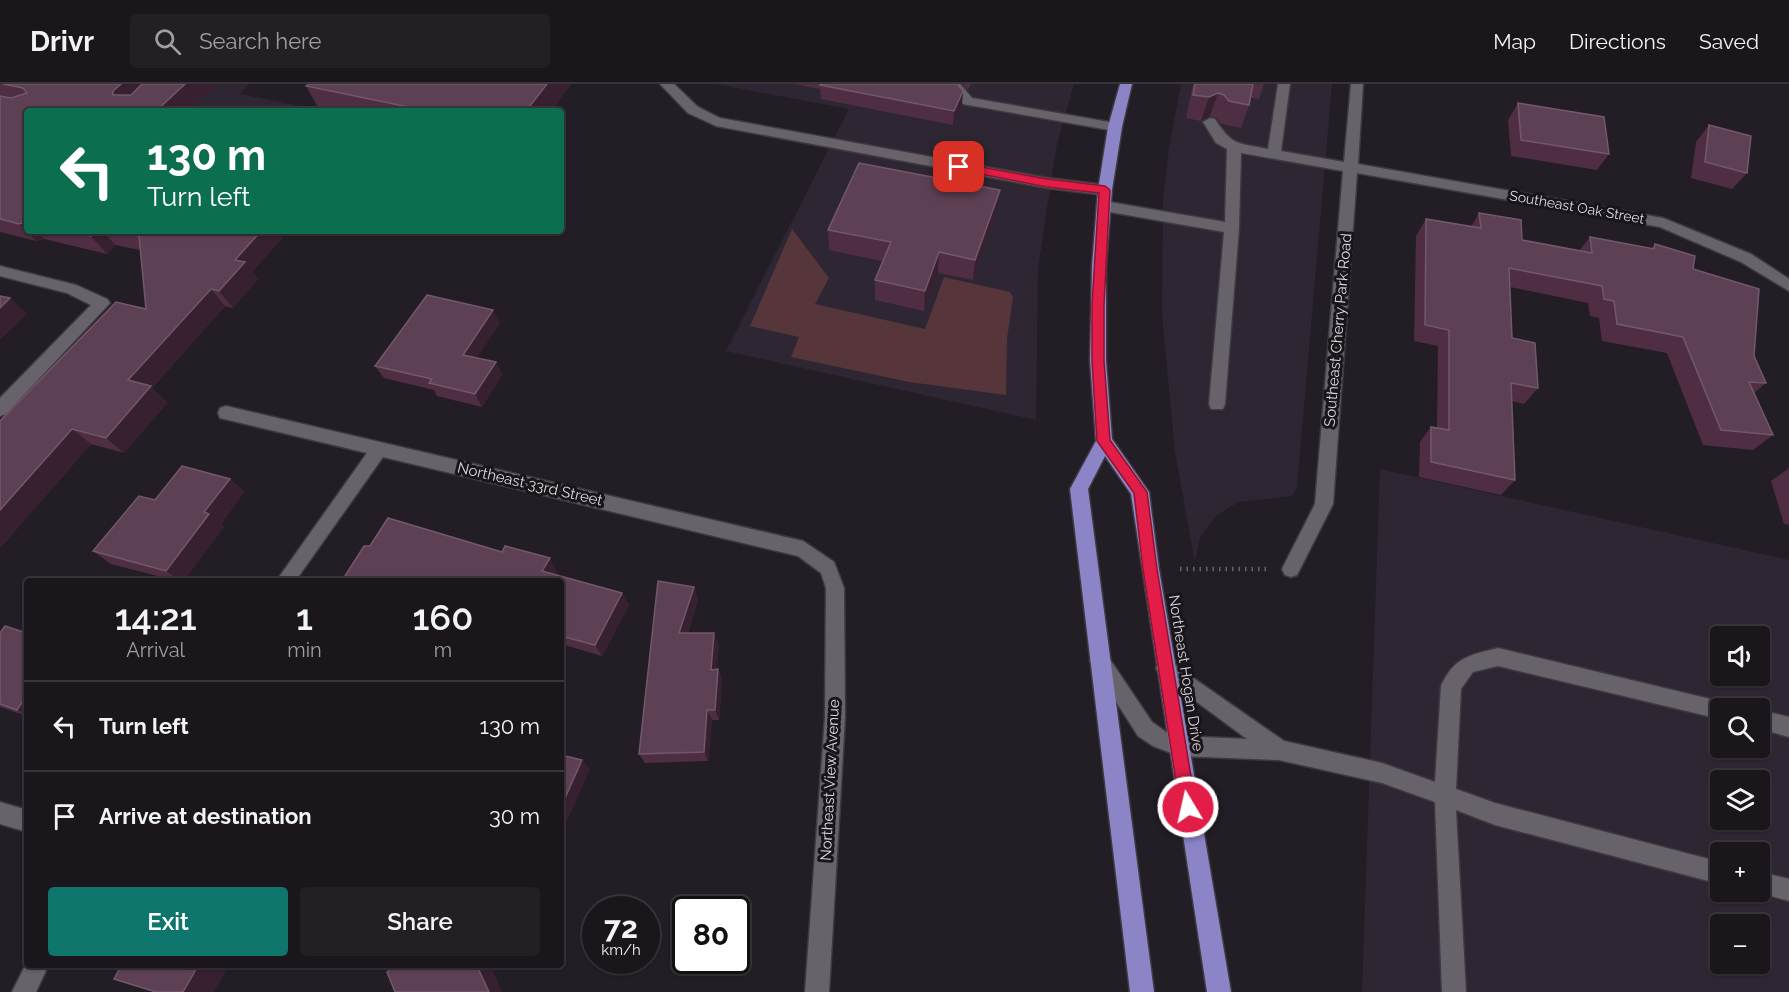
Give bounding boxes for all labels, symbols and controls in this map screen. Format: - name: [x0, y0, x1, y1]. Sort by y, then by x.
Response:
- search box: [130, 14, 550, 68]
- text: Drivr: [30, 25, 94, 58]
- icon: search: [151, 25, 184, 58]
- text: Search here: [199, 28, 321, 54]
- text: Map: [1493, 29, 1536, 54]
- text: Directions: [1569, 29, 1666, 54]
- text: Saved: [1699, 29, 1759, 54]
- text: 130 m: [147, 131, 266, 180]
- icon: left: [48, 132, 126, 210]
- pin: [933, 141, 984, 192]
- icon: arrive: [942, 150, 975, 183]
- text: Turn left: [147, 181, 250, 212]
- street label: Southeast Oak Street: [1508, 187, 1646, 227]
- street label: Southeast Cherry Park Road: [1321, 233, 1355, 427]
- street label: Northeast 33rd Street: [456, 459, 604, 509]
- street label: Northeast Hogan Drive: [1165, 593, 1207, 753]
- text: 14:21: [115, 596, 197, 638]
- text: 1: [296, 596, 313, 638]
- text: 160: [412, 596, 473, 638]
- map controls: [1710, 626, 1770, 974]
- button: sound: [1710, 626, 1770, 686]
- text: Arrival: [126, 638, 185, 662]
- text: min: [287, 638, 322, 662]
- text: m: [434, 638, 452, 662]
- button: search: [1710, 698, 1770, 758]
- street label: Northeast View Avenue: [817, 699, 843, 861]
- icon: left: [48, 710, 81, 743]
- text: Turn left: [99, 713, 189, 739]
- text: 130 m: [480, 713, 540, 739]
- button: layers: [1710, 770, 1770, 830]
- position arrow: [1156, 775, 1220, 839]
- icon: arrive: [48, 800, 81, 833]
- text: Arrive at destination: [99, 803, 312, 829]
- text: 30 m: [489, 803, 540, 829]
- button: +: [1710, 842, 1770, 902]
- button: Exit: [48, 887, 288, 956]
- button: Share: [300, 887, 540, 956]
- speed limit sign: 80: [672, 896, 750, 974]
- text: 72: [604, 910, 638, 945]
- button: −: [1710, 914, 1770, 974]
- text: km/h: [601, 941, 641, 959]

